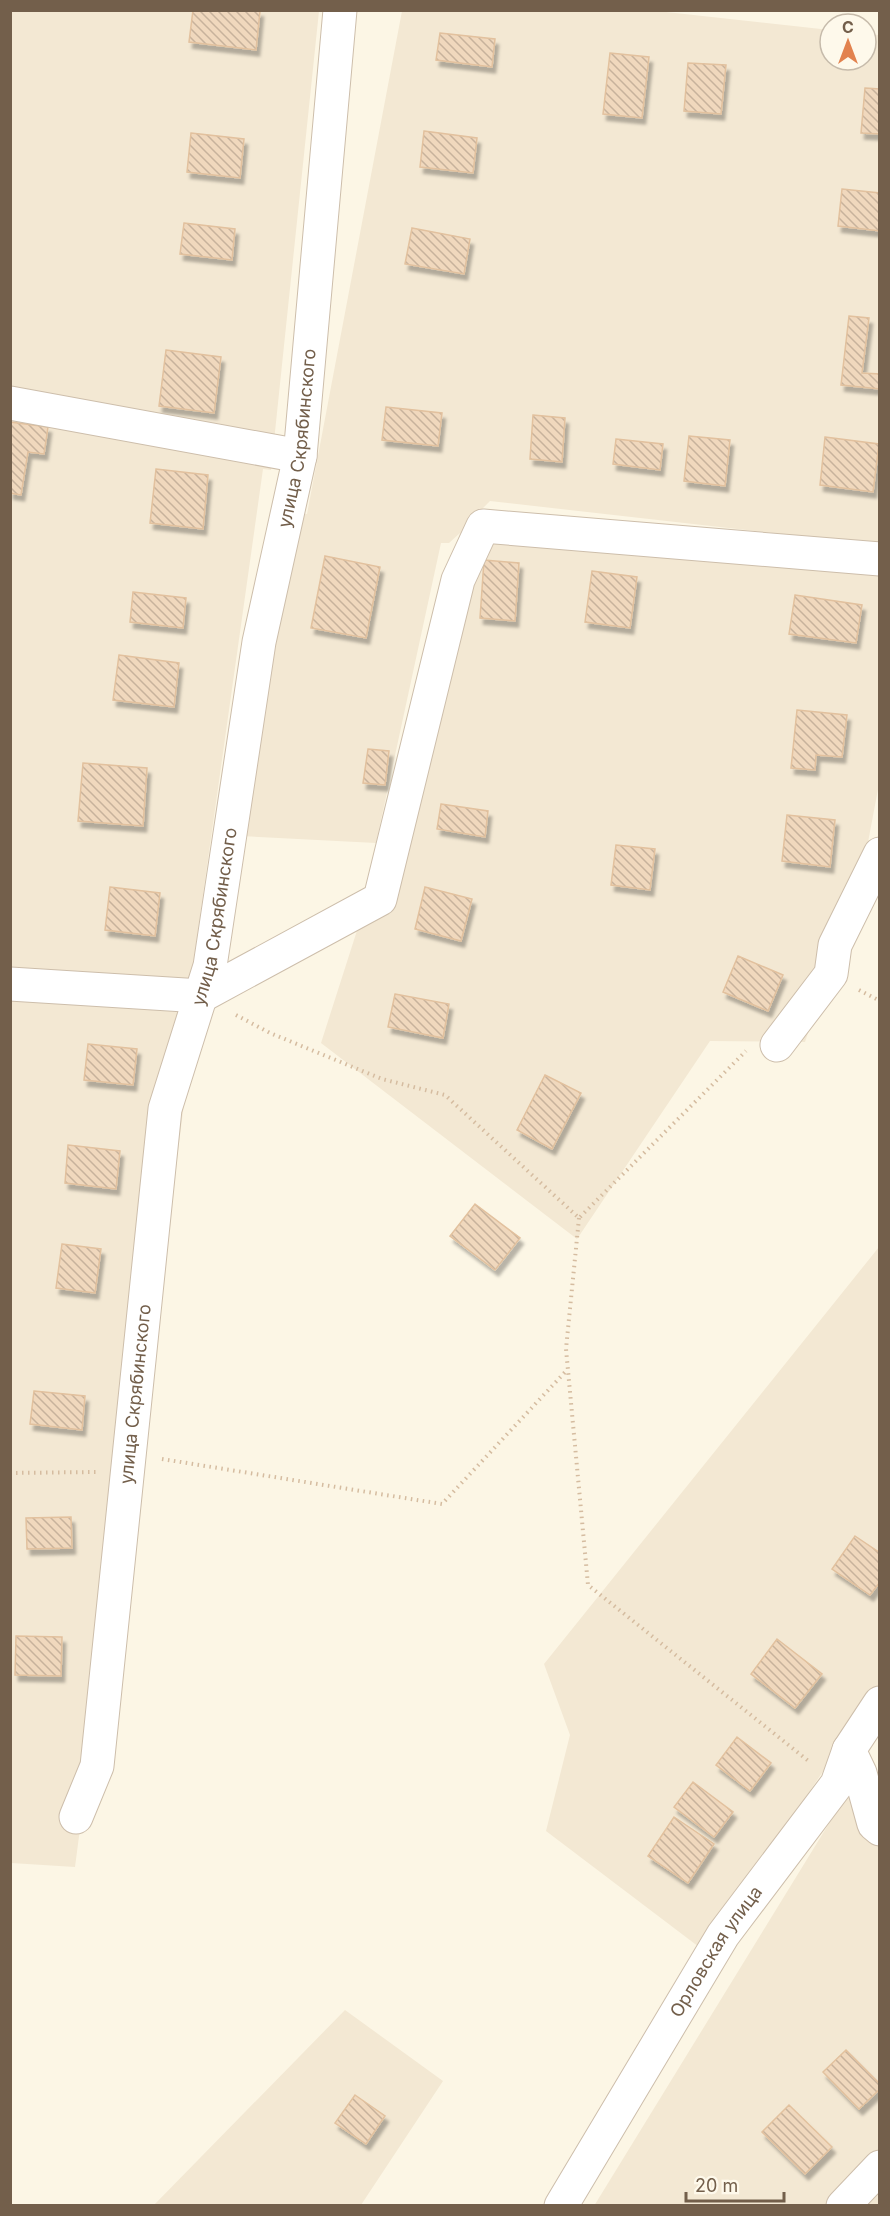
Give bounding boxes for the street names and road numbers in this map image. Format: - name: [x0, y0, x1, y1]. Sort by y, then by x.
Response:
- street label: улица Скрябинского: [273, 348, 320, 530]
- street label: улица Скрябинского: [187, 826, 241, 1008]
- street label: улица Скрябинского: [115, 1303, 155, 1485]
- street label: Орловская улица: [665, 1882, 766, 2021]

